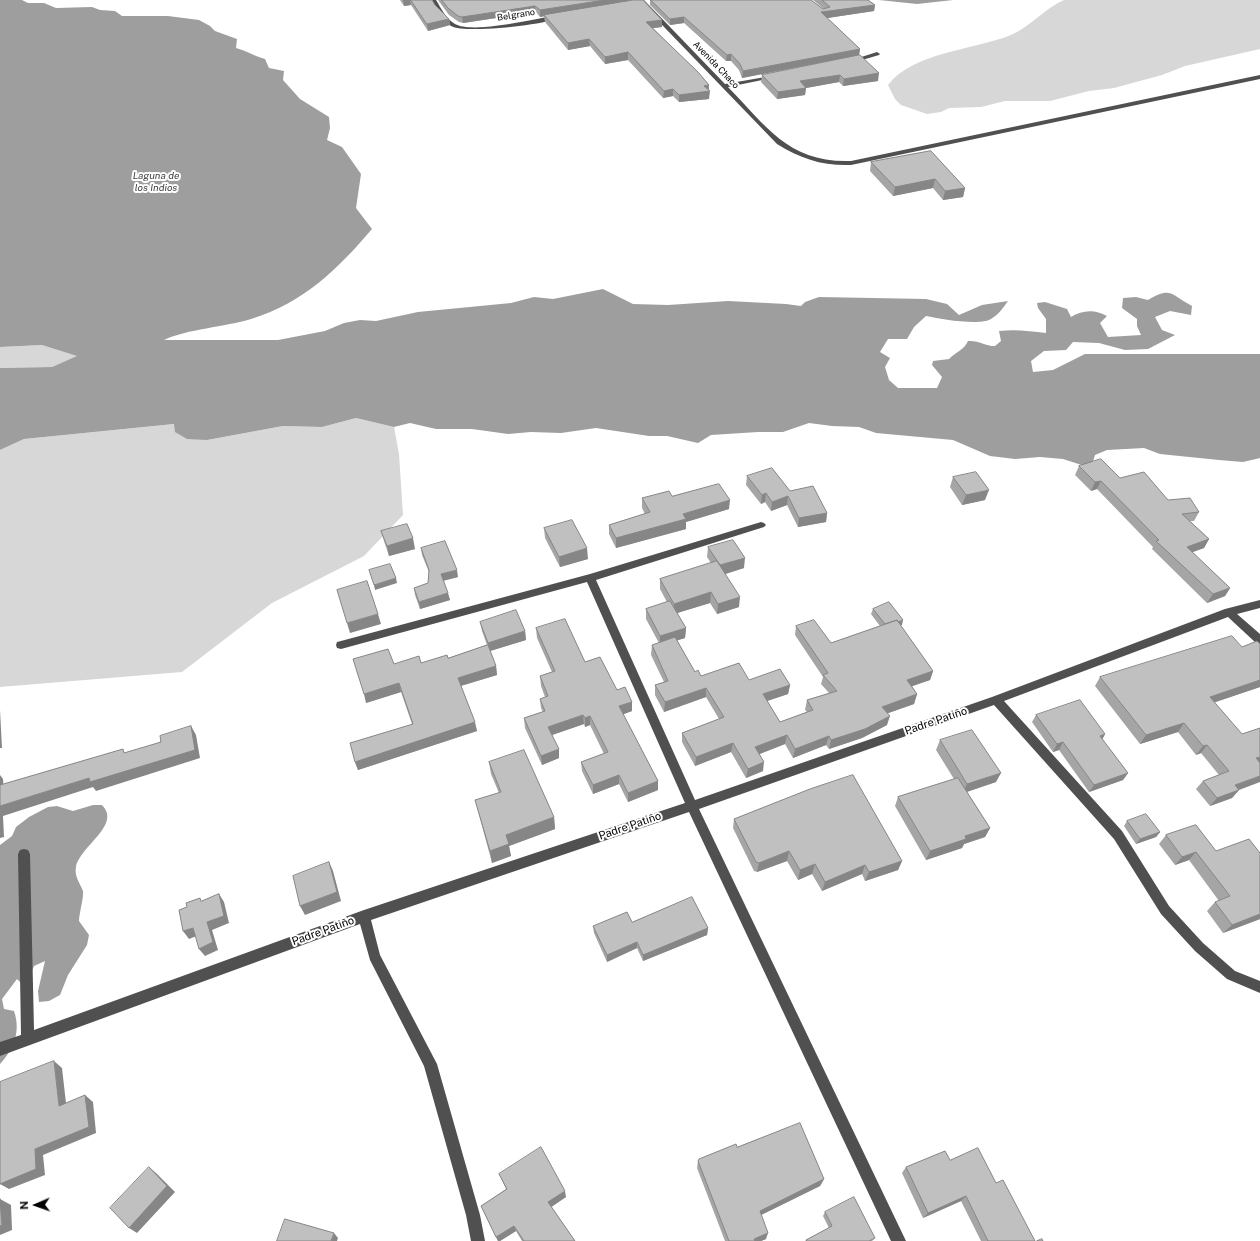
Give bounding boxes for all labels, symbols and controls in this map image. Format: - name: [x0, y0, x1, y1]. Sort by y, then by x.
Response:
- street label: Belgrano: [496, 7, 536, 23]
- street label: Avenida Chaco: [691, 39, 741, 91]
- water label: Laguna de los Indios: [133, 170, 179, 194]
- street label: Padre Patiño: [903, 704, 969, 738]
- street label: Padre Patiño: [597, 809, 663, 843]
- street label: Padre Patiño: [290, 914, 356, 948]
- north arrow: [16, 1185, 56, 1225]
- text: N: [18, 1201, 30, 1210]

